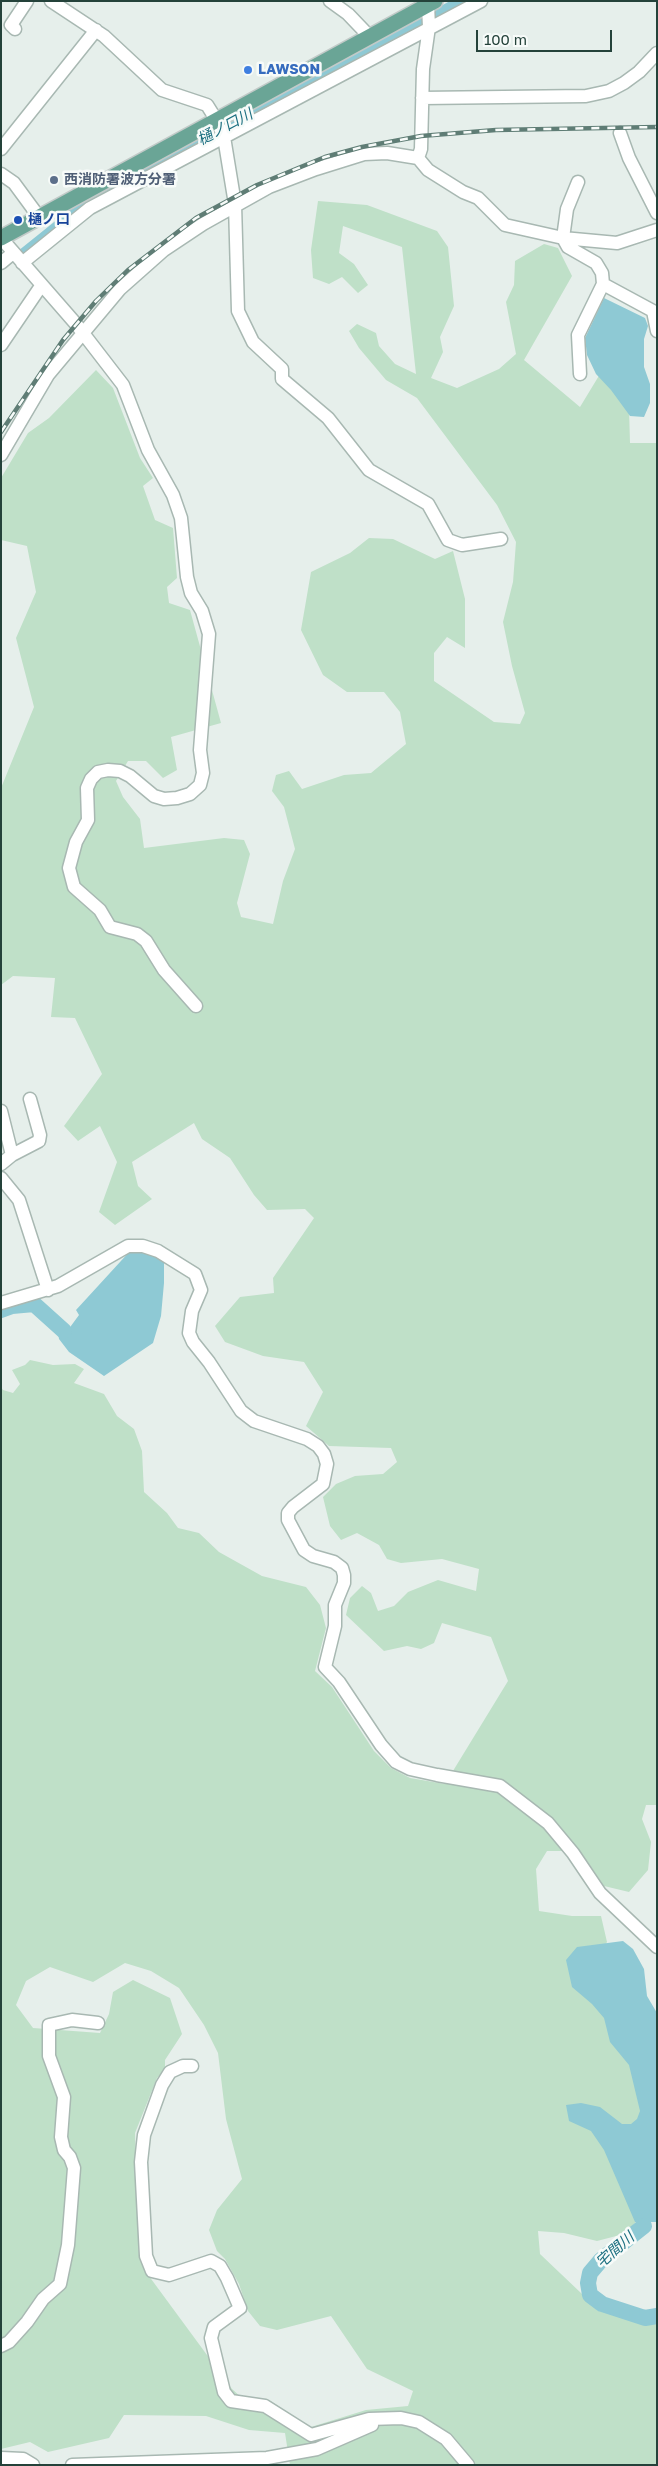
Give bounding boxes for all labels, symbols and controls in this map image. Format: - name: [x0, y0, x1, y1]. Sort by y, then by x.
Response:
- scale bar: [478, 20, 614, 52]
- text: 100 m: [484, 30, 527, 48]
- place label: LAWSON: [258, 62, 320, 78]
- marker: LAWSON: [242, 64, 254, 76]
- water label: 樋ノ口川: [194, 105, 256, 149]
- place label: 西消防署波方分署: [64, 172, 176, 188]
- marker: 西消防署波方分署: [48, 174, 60, 186]
- place label: 樋ノ口: [28, 212, 70, 228]
- marker: 樋ノ口: [12, 214, 24, 226]
- water label: 宅間川: [592, 2228, 638, 2272]

